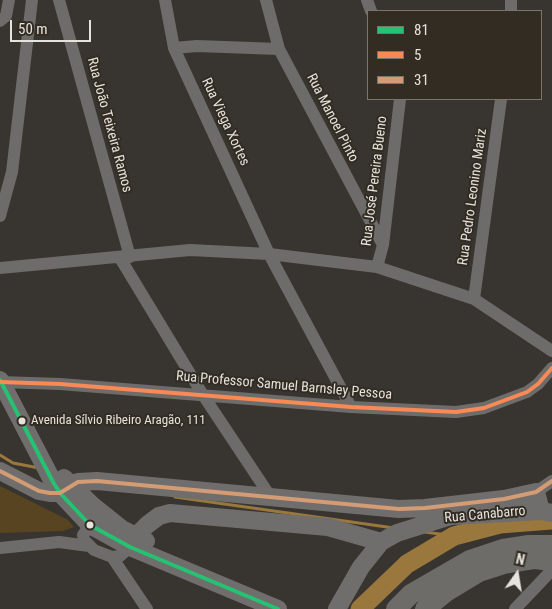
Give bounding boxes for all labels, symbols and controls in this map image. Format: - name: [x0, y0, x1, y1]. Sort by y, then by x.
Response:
- scale bar: [12, 10, 94, 42]
- legend: [367, 10, 542, 100]
- text: 50 m: [18, 20, 48, 38]
- text: 81: [414, 21, 429, 39]
- text: 5: [414, 46, 421, 64]
- street label: Rua João Teixeira Ramos: [83, 56, 135, 194]
- street label: Rua Manoel Pinto: [303, 71, 361, 165]
- text: 31: [414, 71, 429, 89]
- street label: Rua Viega Xortes: [197, 75, 253, 169]
- street label: Rua José Pereira Bueno: [359, 115, 391, 247]
- street label: Rua Pedro Leonino Mariz: [455, 128, 491, 266]
- street label: Rua Professor Samuel Barnsley Pessoa: [175, 368, 393, 404]
- place label: Avenida Sílvio Ribeiro Aragão, 111: [31, 413, 206, 429]
- marker: Avenida Sílvio Ribeiro Aragão, 111: [17, 416, 27, 426]
- street label: Rua Canabarro: [444, 503, 526, 527]
- unlabelled marker: [85, 520, 95, 530]
- north arrow: [492, 549, 542, 599]
- text: N: [514, 551, 526, 568]

